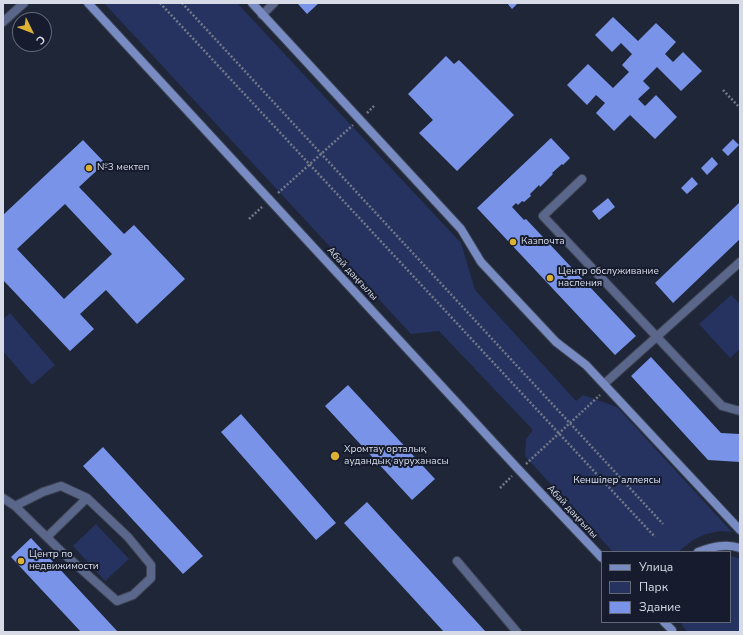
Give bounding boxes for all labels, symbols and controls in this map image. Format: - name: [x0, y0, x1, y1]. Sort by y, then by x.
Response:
- north arrow: [12, 12, 52, 52]
- text: С: [32, 32, 48, 48]
- place label: №3 мектеп: [97, 162, 149, 174]
- marker: №3 мектеп: [84, 163, 94, 173]
- place label: Казпочта: [521, 236, 565, 248]
- marker: Казпочта: [508, 237, 518, 247]
- street label: Абай даңғылы: [324, 245, 380, 303]
- place label: Центр обслуживание насления: [558, 266, 659, 290]
- marker: Центр обслуживание насления: [545, 273, 555, 283]
- place label: Хромтау орталық аудандық ауруханасы: [344, 444, 449, 468]
- marker: Хромтау орталық аудандық ауруханасы: [329, 450, 341, 462]
- park label: Кеншілер аллеясы: [573, 475, 661, 487]
- street label: Абай даңғылы: [544, 483, 600, 541]
- place label: Центр по недвижимости: [29, 549, 98, 572]
- legend: [601, 551, 731, 623]
- marker: Центр по недвижимости: [16, 556, 26, 566]
- text: Улица: [639, 559, 673, 575]
- text: Парк: [639, 579, 668, 595]
- text: Здание: [639, 599, 681, 615]

